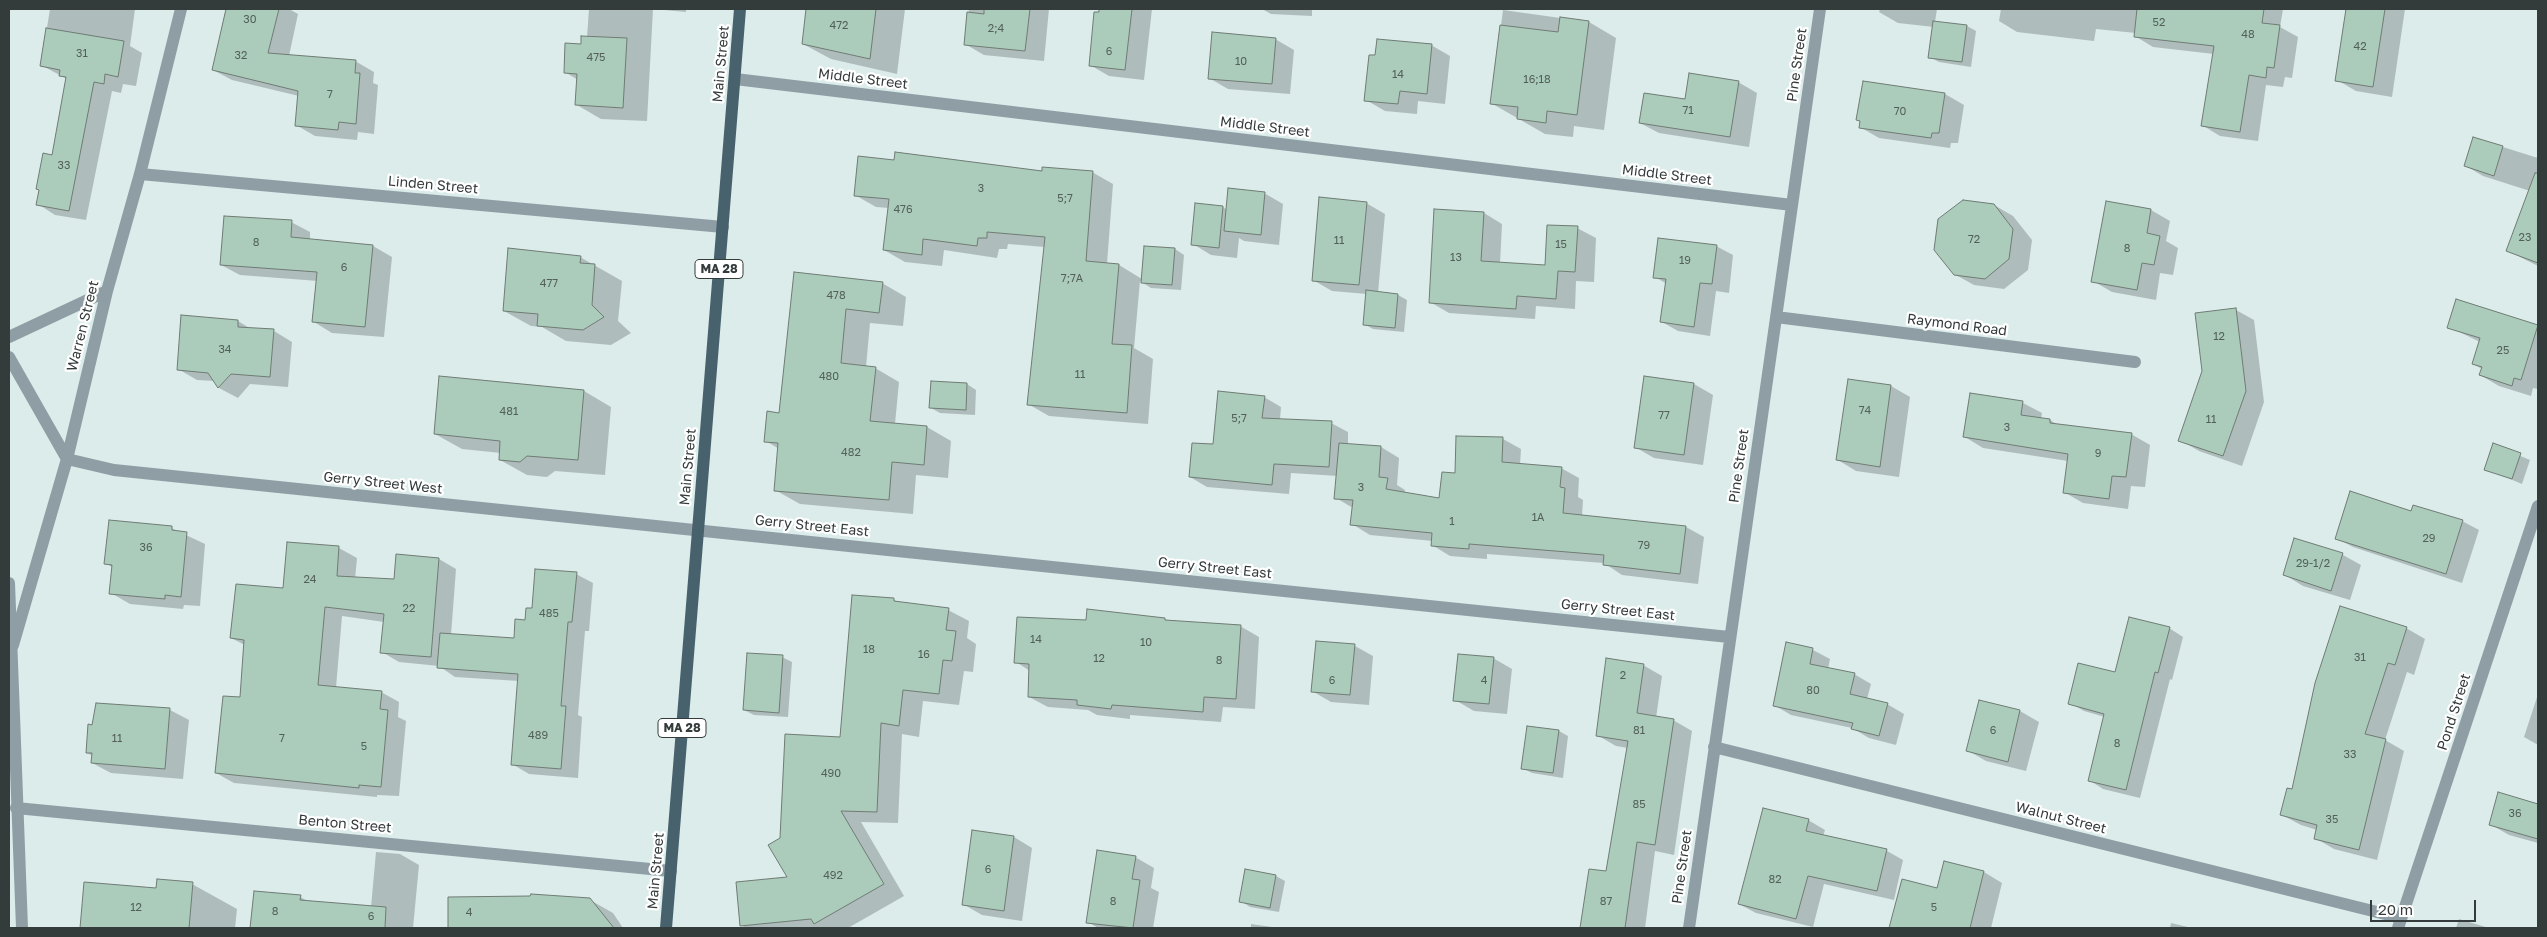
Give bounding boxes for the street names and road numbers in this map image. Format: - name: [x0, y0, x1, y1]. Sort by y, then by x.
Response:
- street label: Main Street: [709, 25, 733, 103]
- street label: Pine Street: [1783, 27, 1811, 103]
- street label: Middle Street: [817, 65, 909, 93]
- street label: Middle Street: [1219, 113, 1311, 141]
- street label: Middle Street: [1621, 161, 1713, 189]
- street label: Linden Street: [387, 173, 479, 197]
- road number: MA 28: [695, 260, 743, 278]
- street label: Warren Street: [64, 279, 102, 373]
- street label: Raymond Road: [1906, 311, 2008, 339]
- street label: Main Street: [676, 428, 700, 506]
- street label: Pine Street: [1725, 428, 1753, 504]
- street label: Gerry Street West: [323, 468, 443, 498]
- street label: Gerry Street East: [754, 512, 870, 540]
- street label: Gerry Street East: [1157, 554, 1273, 582]
- street label: Gerry Street East: [1560, 596, 1676, 624]
- street label: Pond Street: [2434, 672, 2474, 752]
- road number: MA 28: [658, 718, 706, 738]
- street label: Walnut Street: [2014, 799, 2108, 837]
- street label: Benton Street: [298, 812, 392, 836]
- street label: Pine Street: [1668, 829, 1696, 905]
- street label: Main Street: [644, 832, 668, 910]

